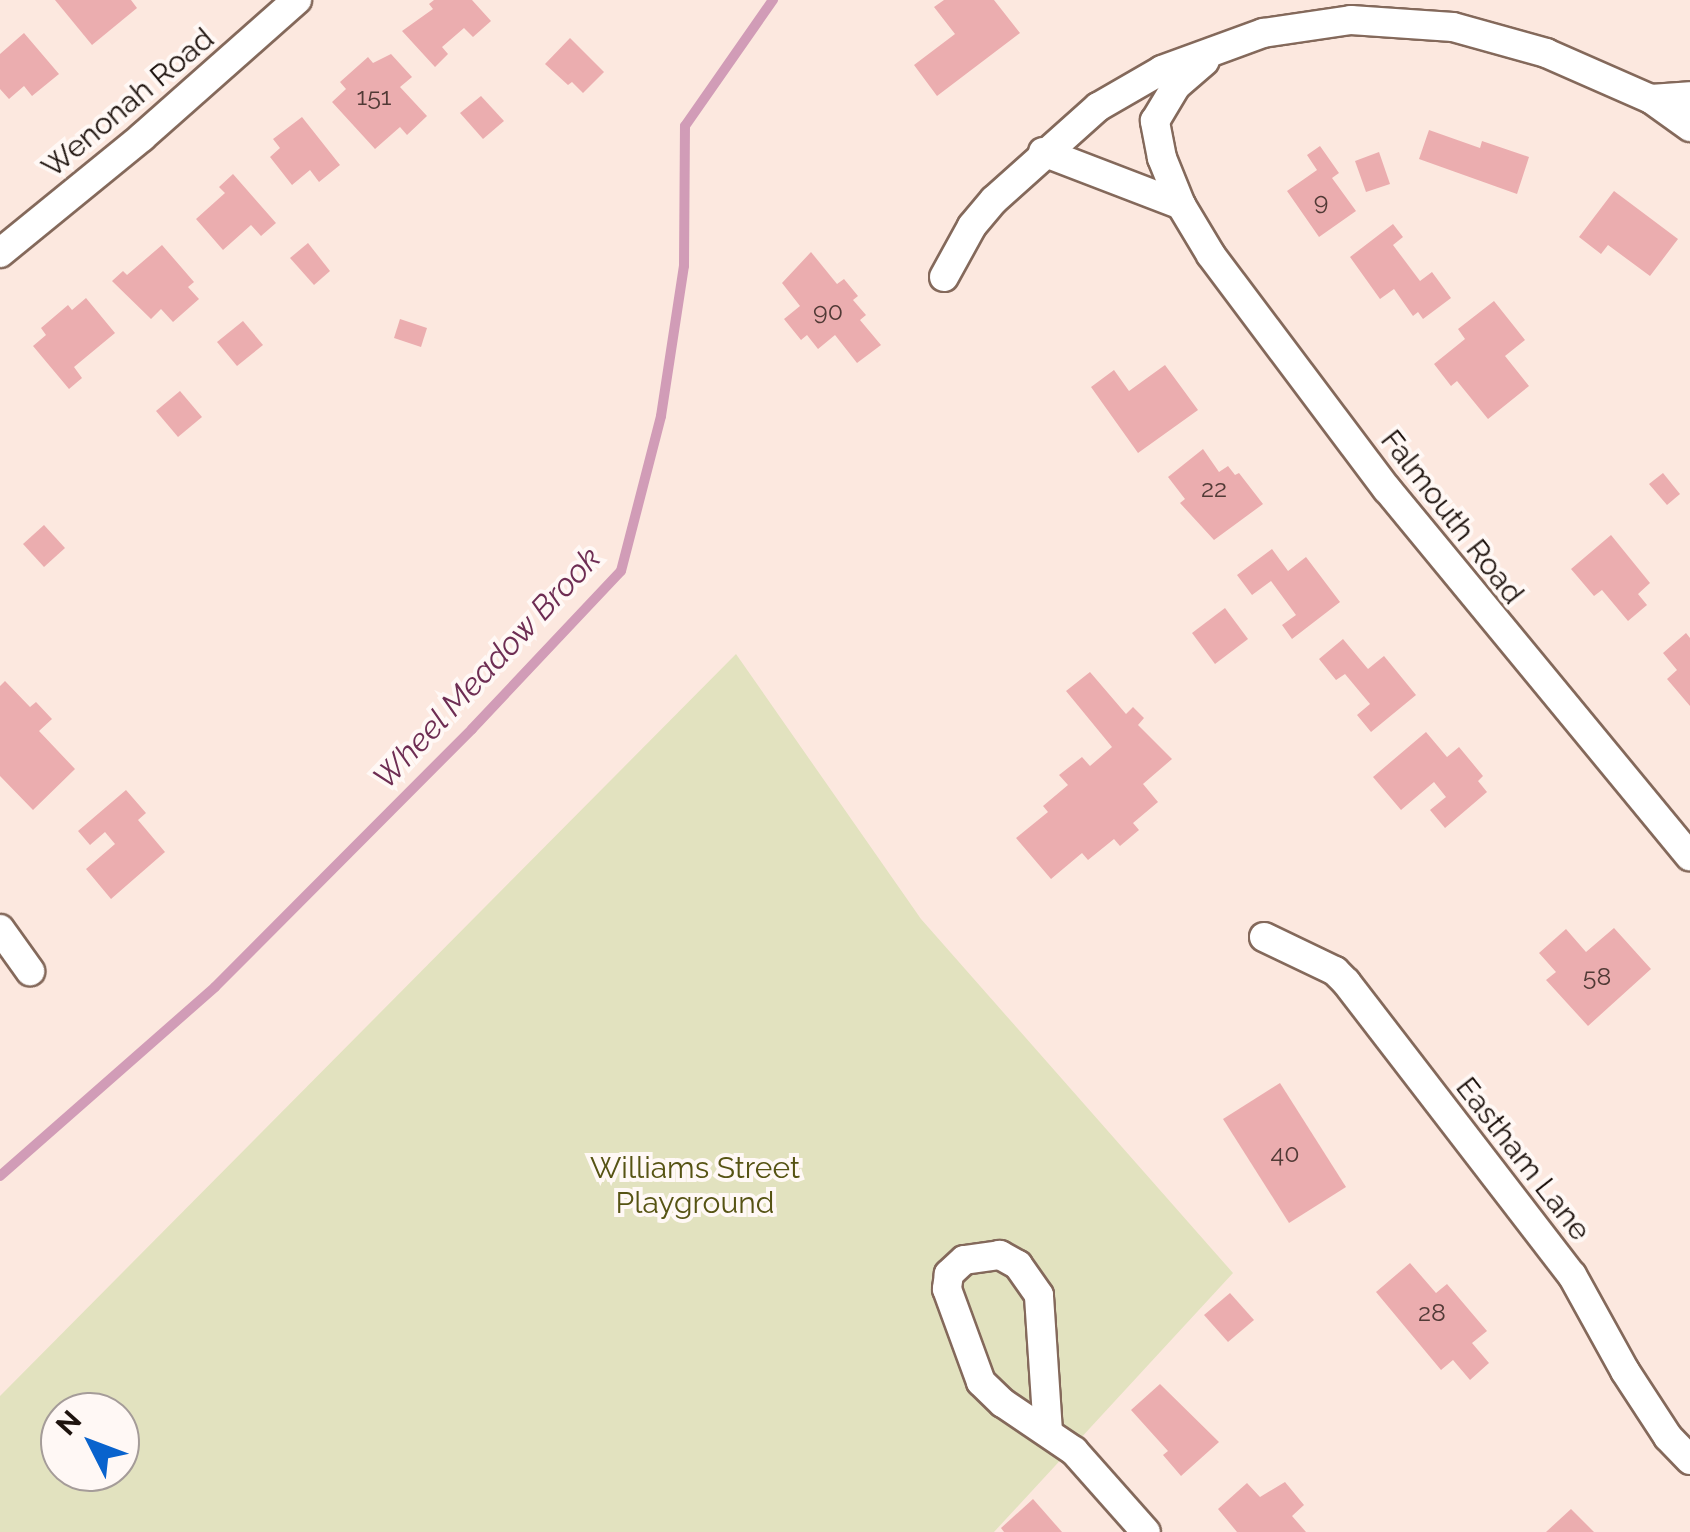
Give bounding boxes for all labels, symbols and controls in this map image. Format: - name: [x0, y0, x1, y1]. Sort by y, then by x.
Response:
- street label: Wenonah Road: [35, 21, 221, 185]
- house number: 151: [356, 81, 392, 111]
- house number: 9: [1314, 186, 1328, 216]
- house number: 90: [813, 296, 843, 326]
- street label: Falmouth Road: [1373, 423, 1531, 611]
- house number: 22: [1201, 473, 1227, 503]
- water label: Wheel Meadow Brook: [365, 539, 609, 797]
- house number: 58: [1583, 961, 1611, 991]
- street label: Eastham Lane: [1448, 1070, 1598, 1248]
- house number: 40: [1271, 1138, 1299, 1168]
- park label: Williams Street Playground: [590, 1150, 800, 1220]
- house number: 28: [1418, 1297, 1446, 1327]
- north arrow: [40, 1392, 140, 1492]
- text: N: [49, 1404, 88, 1442]

